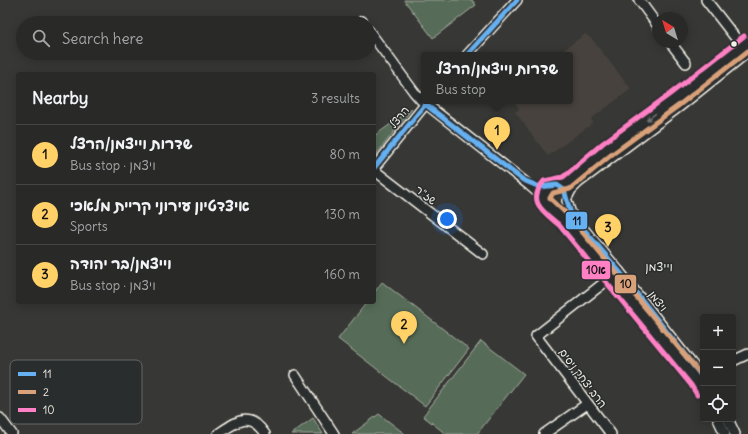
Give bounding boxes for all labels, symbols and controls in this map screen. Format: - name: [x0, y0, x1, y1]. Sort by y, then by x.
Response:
- north arrow: [652, 12, 688, 48]
- search box: [16, 16, 376, 60]
- icon: search: [30, 27, 52, 49]
- text: Search here: [62, 29, 143, 48]
- unlabelled marker: [729, 39, 739, 49]
- popup: [421, 52, 573, 104]
- text: שדרות וייצמן/הרצל: [436, 59, 558, 78]
- text: Bus stop: [436, 81, 486, 98]
- text: Nearby: [32, 87, 88, 109]
- text: 3 results: [311, 90, 360, 107]
- street label: הרצל: [386, 103, 412, 131]
- one-way arrow: [645, 113, 656, 121]
- pin: 1: [484, 117, 510, 150]
- text: שדרות וייצמן/הרצל: [70, 134, 193, 153]
- text: 1: [42, 146, 48, 163]
- text: 80 m: [329, 146, 360, 163]
- text: Bus stop · ויצמן: [70, 157, 156, 174]
- street label: שז"ר: [413, 182, 440, 208]
- text: איצדטיון עירוני קריית מלאכי: [70, 196, 250, 215]
- text: 2: [41, 206, 49, 223]
- text: 130 m: [324, 206, 360, 223]
- your location: [437, 209, 457, 229]
- line badge: 11: [565, 211, 588, 230]
- text: 11: [573, 214, 581, 228]
- pin: 3: [595, 214, 621, 247]
- text: Sports: [70, 218, 108, 235]
- text: וייצמן/בר יהודה: [70, 254, 172, 273]
- district label: וייצמן: [645, 259, 673, 275]
- line badge: 10א: [581, 260, 611, 280]
- text: 10א: [586, 263, 606, 277]
- text: 3: [41, 266, 49, 283]
- text: 160 m: [324, 266, 360, 283]
- line badge: 10: [614, 274, 637, 294]
- text: Bus stop · ויצמן: [70, 277, 156, 294]
- text: 10: [620, 277, 632, 291]
- street label: ויצמן: [646, 288, 670, 314]
- pin: 2: [391, 311, 417, 344]
- map controls: [700, 314, 736, 422]
- button: +: [700, 314, 736, 350]
- street label: הרב יצחק ניסים: [556, 345, 610, 411]
- button: −: [700, 350, 736, 386]
- legend: [10, 360, 142, 424]
- text: 11: [43, 367, 52, 381]
- text: 2: [43, 385, 49, 399]
- button: locate: [700, 386, 736, 422]
- text: 10: [43, 403, 55, 417]

